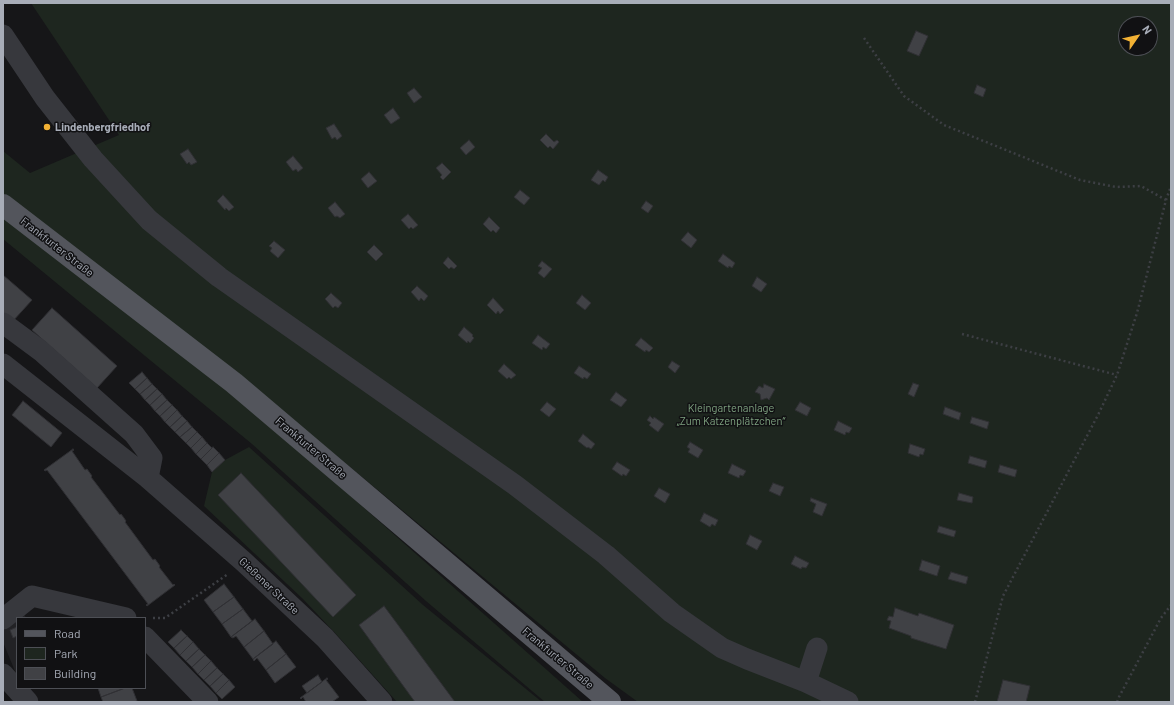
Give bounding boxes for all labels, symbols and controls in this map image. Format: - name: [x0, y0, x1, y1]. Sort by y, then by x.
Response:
- north arrow: [1118, 16, 1158, 56]
- text: N: [1140, 23, 1155, 36]
- place label: Lindenbergfriedhof: [55, 120, 150, 134]
- marker: Lindenbergfriedhof: [42, 122, 52, 132]
- street label: Frankfurter Straße: [18, 214, 96, 280]
- park label: Kleingartenanlage „Zum Katzenplätzchen“: [677, 401, 785, 427]
- street label: Frankfurter Straße: [273, 414, 349, 482]
- street label: Gießener Straße: [236, 555, 302, 617]
- legend: [16, 617, 146, 689]
- street label: Frankfurter Straße: [520, 624, 596, 692]
- text: Road: [54, 626, 81, 640]
- text: Park: [54, 646, 78, 660]
- text: Building: [54, 666, 96, 680]

